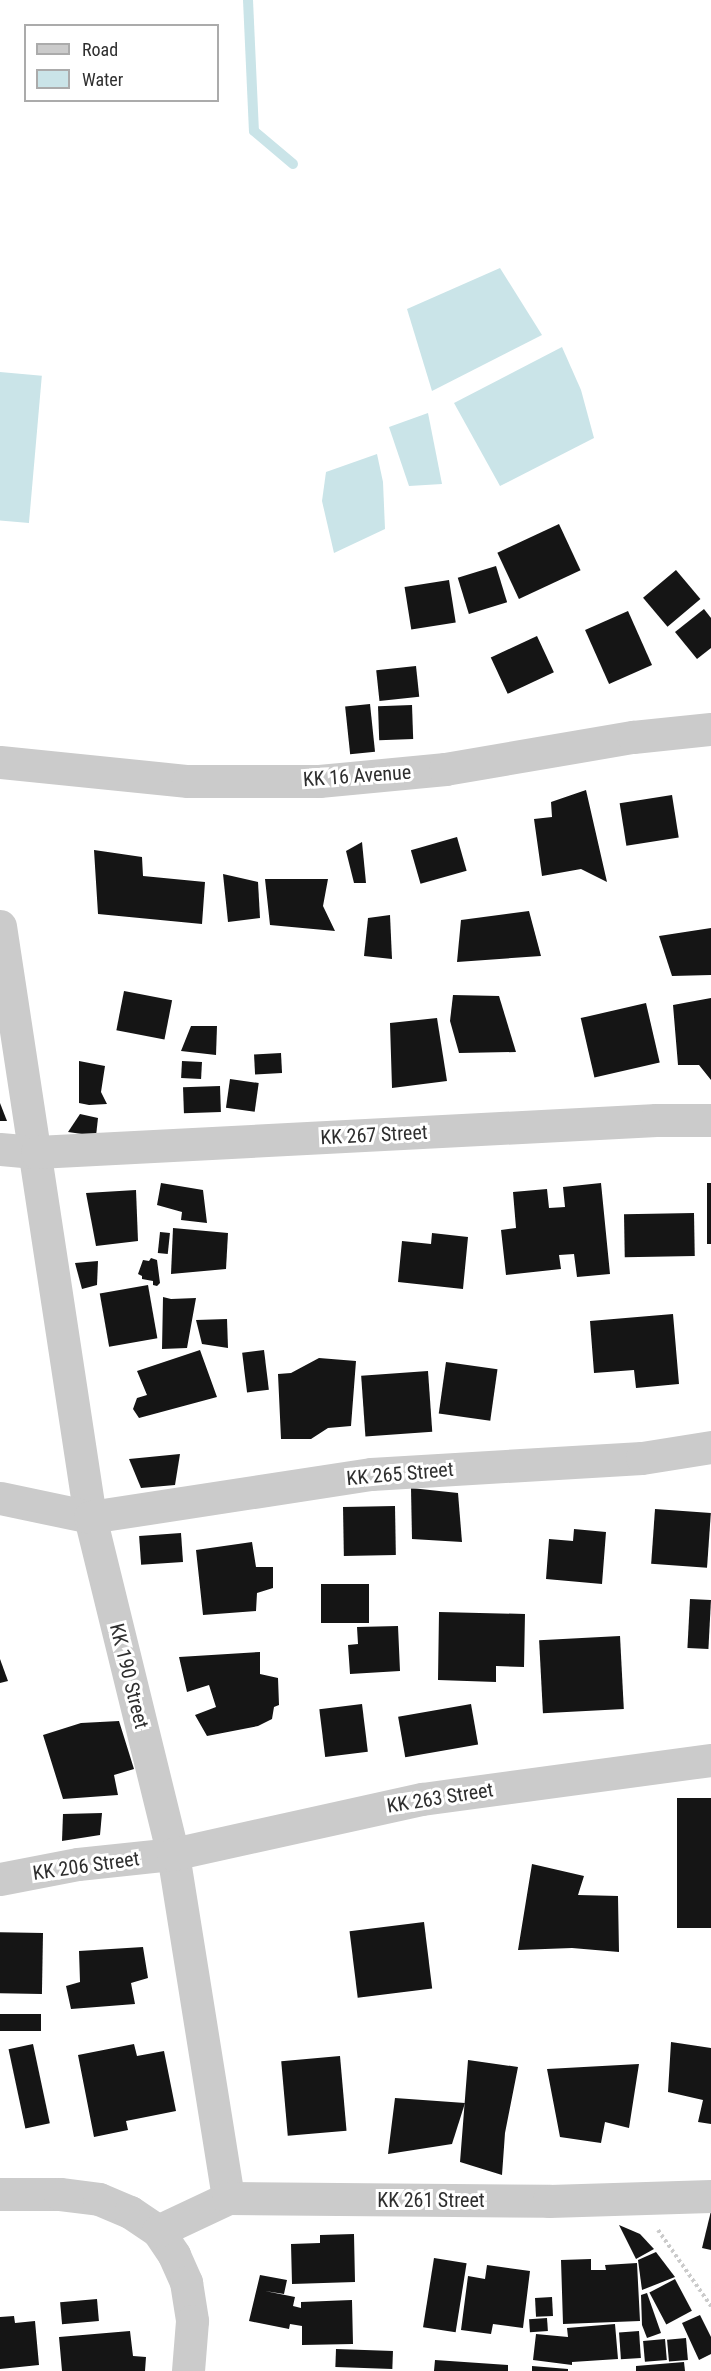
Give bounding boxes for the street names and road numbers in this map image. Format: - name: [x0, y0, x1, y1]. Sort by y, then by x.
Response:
- street label: KK 16 Avenue: [302, 760, 412, 792]
- street label: KK 267 Street: [320, 1120, 428, 1150]
- street label: KK 265 Street: [345, 1457, 455, 1491]
- street label: KK 190 Street: [104, 1621, 154, 1731]
- street label: KK 263 Street: [385, 1778, 495, 1818]
- street label: KK 206 Street: [31, 1847, 141, 1885]
- street label: KK 261 Street: [377, 2188, 485, 2212]

